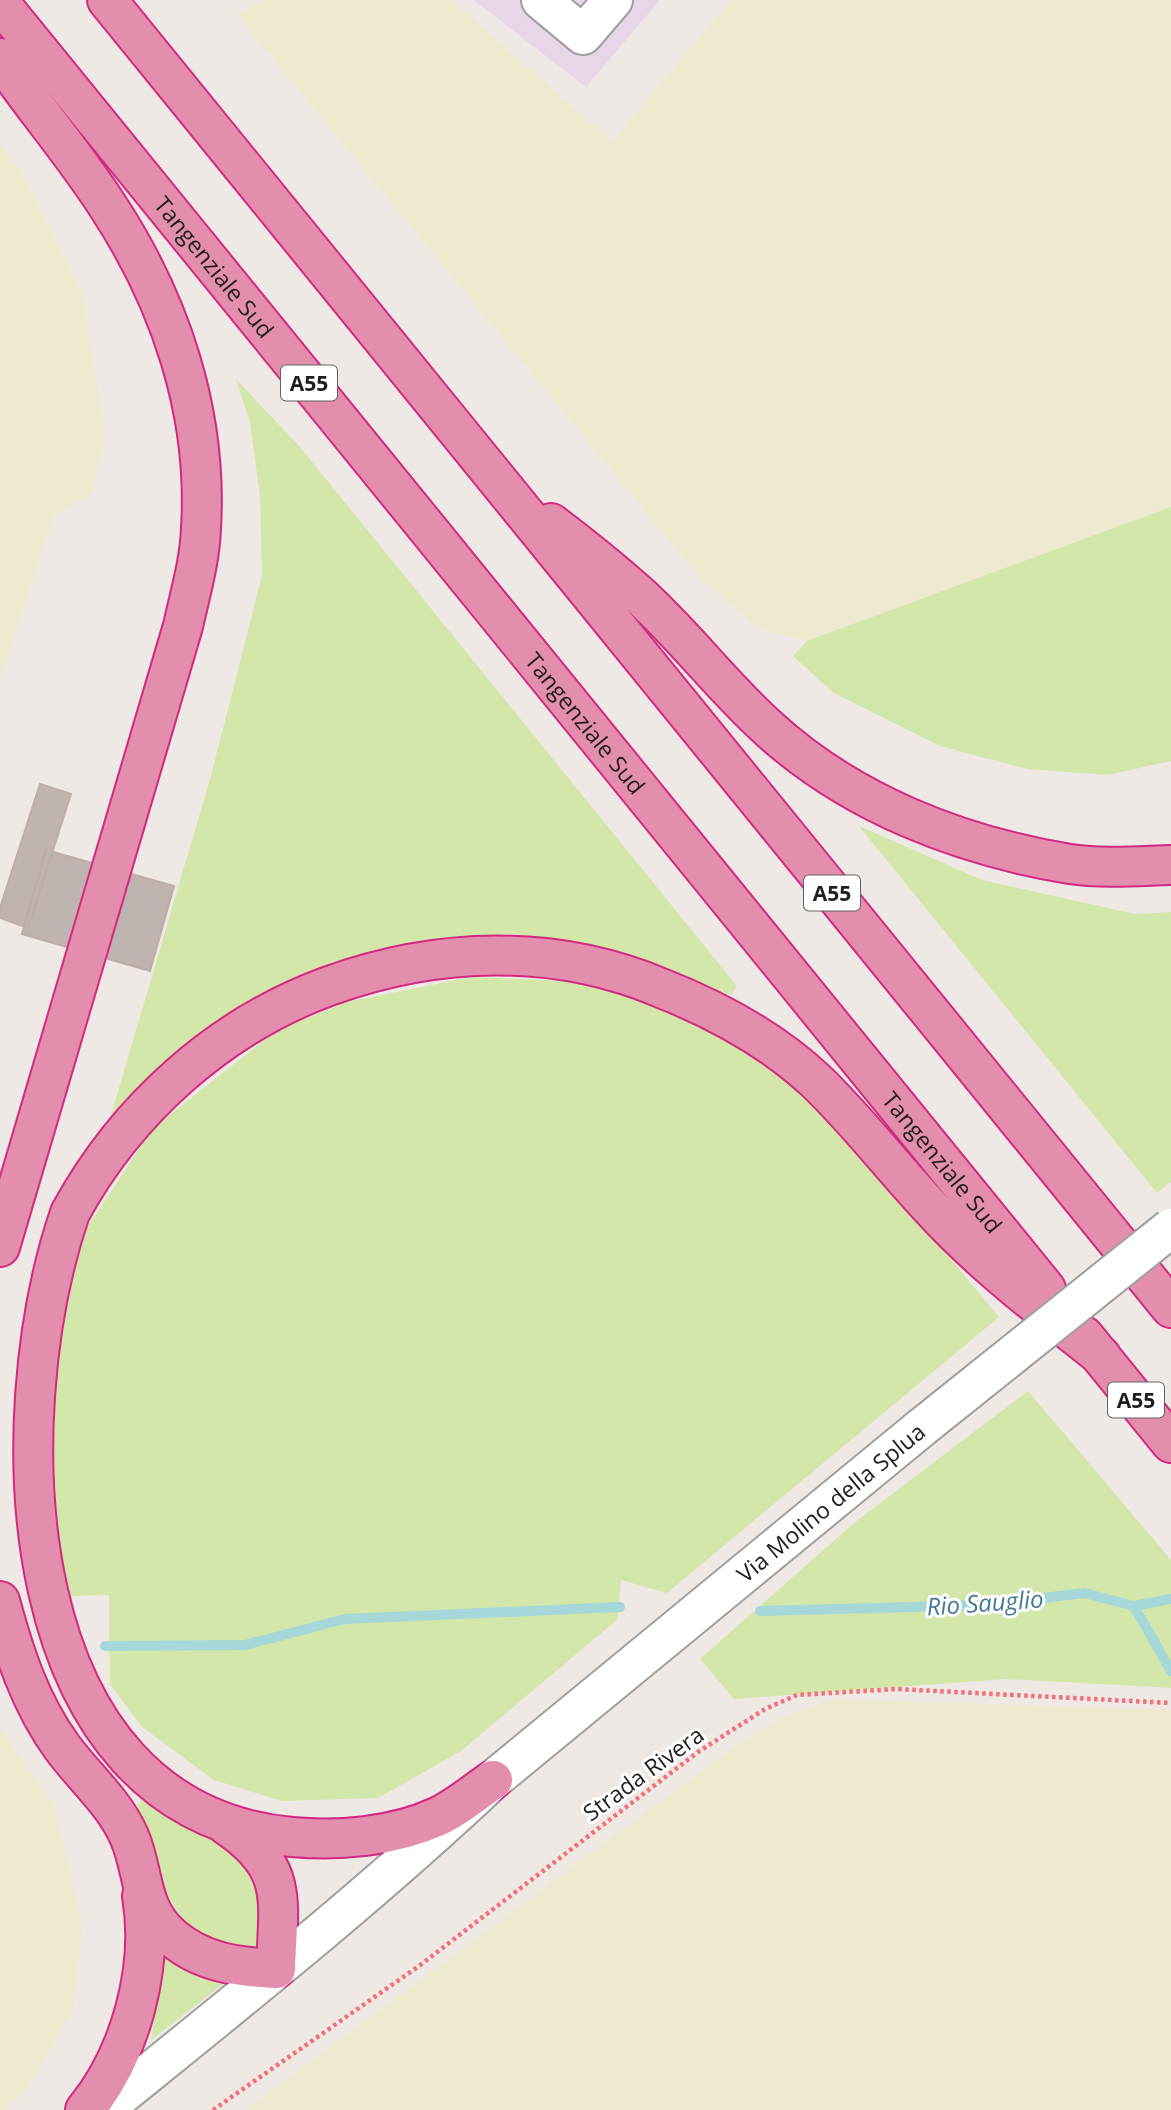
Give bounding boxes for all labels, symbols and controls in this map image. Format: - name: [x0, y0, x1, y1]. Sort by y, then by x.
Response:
- street label: Tangenziale Sud: [147, 189, 282, 344]
- road number: A55: [281, 366, 337, 400]
- street label: Tangenziale Sud: [518, 645, 653, 801]
- road number: A55: [804, 876, 860, 910]
- street label: Tangenziale Sud: [875, 1084, 1010, 1240]
- road number: A55: [1108, 1382, 1164, 1418]
- street label: Via Molino della Splua: [730, 1415, 931, 1589]
- water label: Rio Sauglio: [925, 1581, 1045, 1623]
- street label: Strada Rivera: [576, 1718, 710, 1828]

